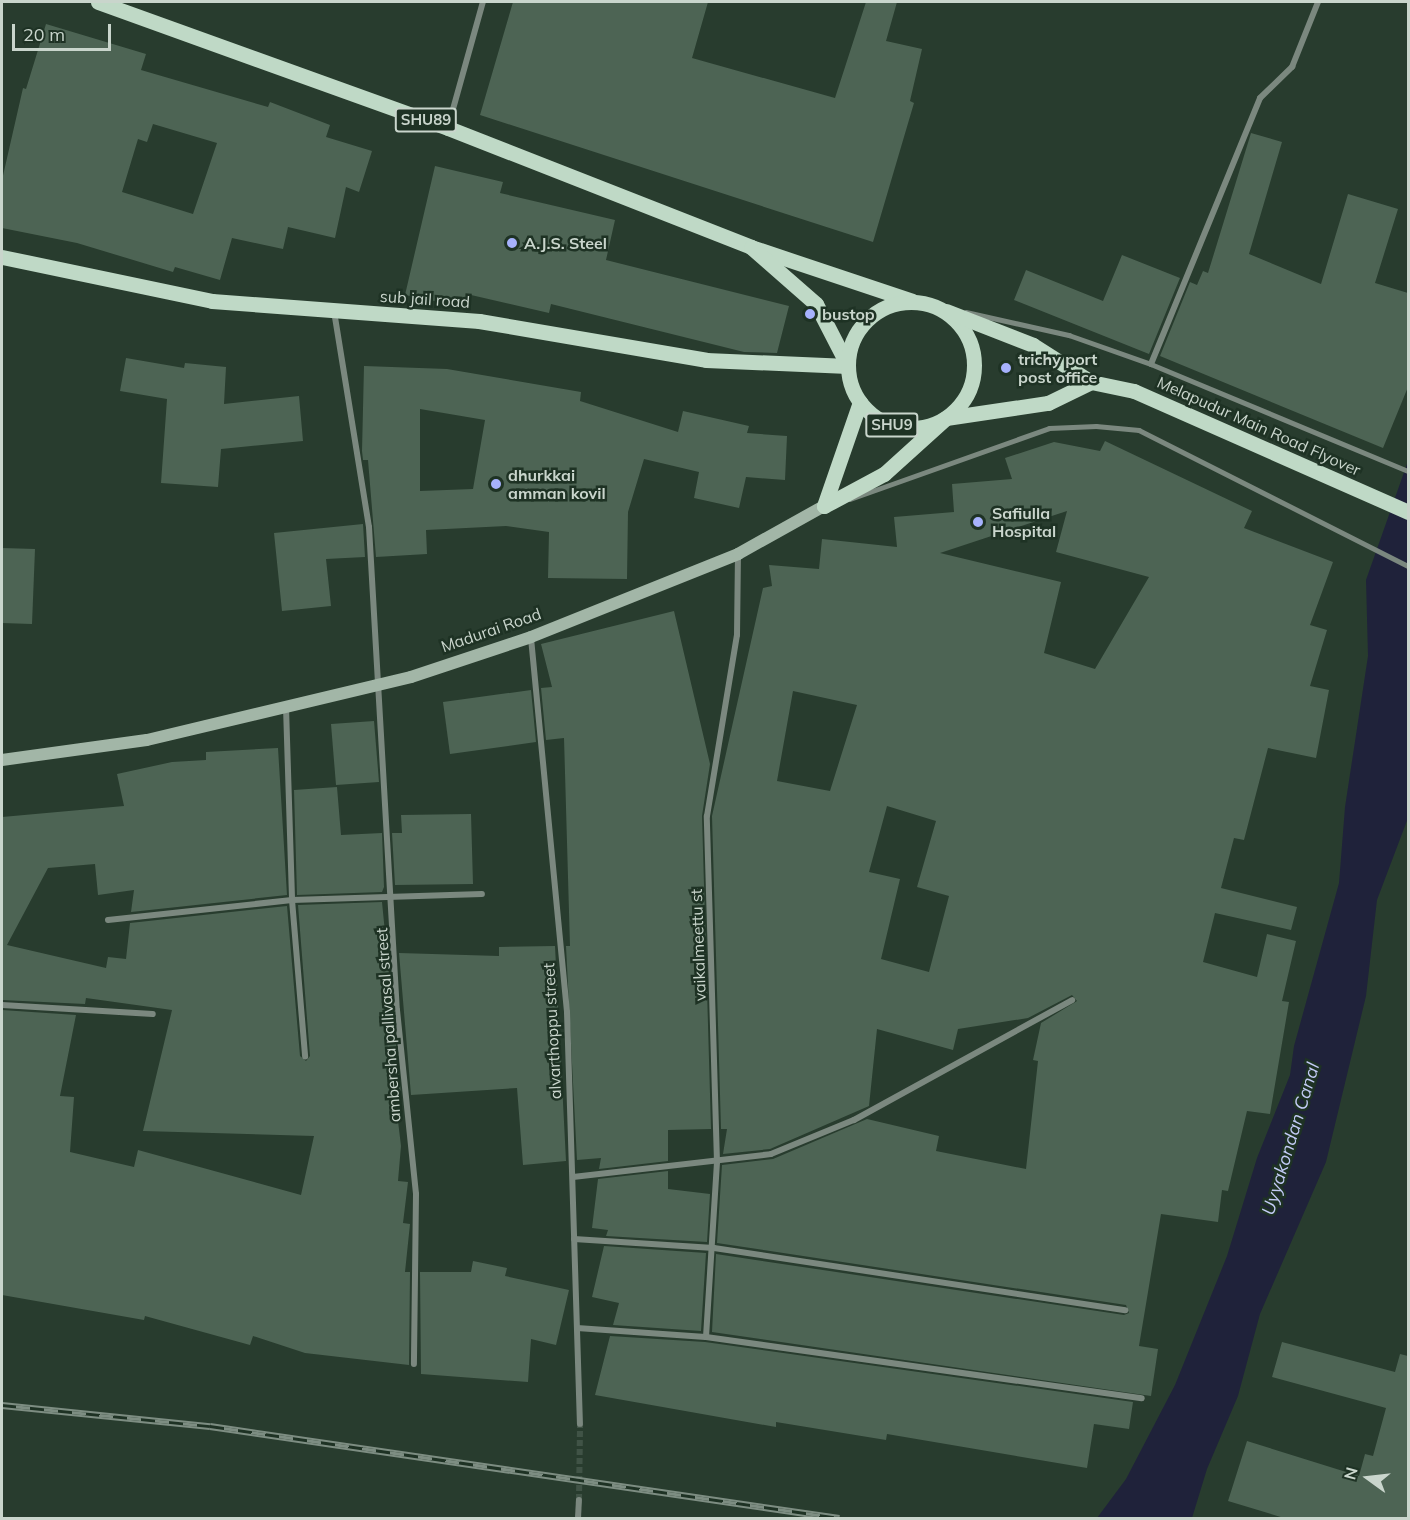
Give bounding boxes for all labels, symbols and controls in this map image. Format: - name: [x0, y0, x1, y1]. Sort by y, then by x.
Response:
- scale bar: [15, 12, 114, 50]
- text: 20 m: [23, 23, 65, 46]
- road number: SHU89: [394, 108, 458, 132]
- place label: A.J.S. Steel: [524, 233, 607, 253]
- marker: A.J.S. Steel: [505, 236, 519, 250]
- street label: sub jail road: [379, 286, 471, 312]
- place label: bustop: [822, 304, 875, 324]
- marker: bustop: [803, 307, 817, 321]
- place label: trichy port post office: [1018, 349, 1097, 387]
- marker: trichy port post office: [999, 361, 1013, 375]
- street label: Melapudur Main Road Flyover: [1154, 372, 1364, 480]
- road number: SHU9: [865, 413, 919, 437]
- place label: dhurkkai amman kovil: [508, 465, 606, 503]
- marker: dhurkkai amman kovil: [489, 477, 503, 491]
- place label: Safiulla Hospital: [992, 503, 1056, 541]
- marker: Safiulla Hospital: [969, 513, 987, 531]
- street label: Madurai Road: [438, 604, 544, 656]
- street label: vaikalmeettu st: [686, 888, 710, 1002]
- street label: ambersha pallivasal street: [372, 927, 404, 1123]
- street label: alvarthoppu street: [539, 962, 565, 1100]
- water label: Uyyakondan Canal: [1258, 1060, 1324, 1218]
- north arrow: [1338, 1448, 1398, 1508]
- text: N: [1339, 1465, 1362, 1482]

